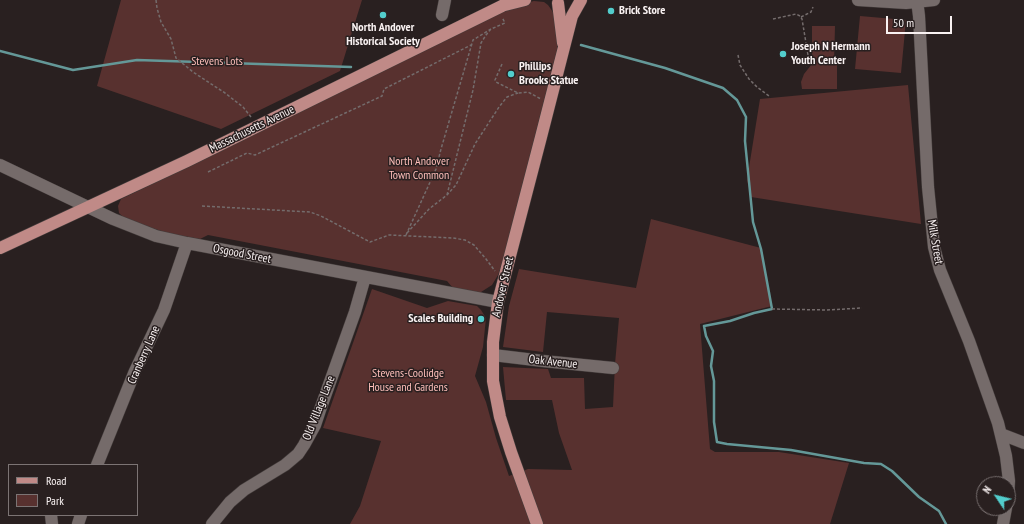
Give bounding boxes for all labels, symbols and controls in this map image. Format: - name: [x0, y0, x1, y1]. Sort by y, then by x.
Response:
- place label: Brick Store: [619, 4, 665, 18]
- marker: Brick Store: [606, 6, 616, 16]
- scale bar: [888, 8, 954, 34]
- marker: North Andover Historical Society: [378, 10, 388, 20]
- text: 50 m: [893, 15, 914, 30]
- place label: North Andover Historical Society: [346, 21, 420, 49]
- place label: Joseph N Hermann Youth Center: [791, 40, 870, 68]
- marker: Joseph N Hermann Youth Center: [778, 49, 788, 59]
- park label: Stevens Lots: [191, 55, 243, 69]
- place label: Phillips Brooks Statue: [519, 60, 578, 88]
- marker: Phillips Brooks Statue: [506, 69, 516, 79]
- street label: Massachusetts Avenue: [207, 102, 297, 156]
- park label: North Andover Town Common: [389, 155, 449, 183]
- street label: Milk Street: [924, 219, 946, 265]
- street label: Osgood Street: [212, 241, 272, 267]
- street label: Andover Street: [489, 255, 517, 319]
- place label: Scales Building: [408, 312, 473, 326]
- marker: Scales Building: [476, 314, 486, 324]
- street label: Cranberry Lane: [125, 324, 163, 386]
- street label: Oak Avenue: [528, 352, 578, 372]
- park label: Stevens-Coolidge House and Gardens: [368, 367, 448, 395]
- street label: Old Village Lane: [300, 374, 338, 442]
- legend: [8, 464, 138, 516]
- text: Road: [46, 473, 66, 488]
- north arrow: [976, 476, 1016, 516]
- text: N: [980, 483, 994, 496]
- text: Park: [46, 493, 64, 508]

